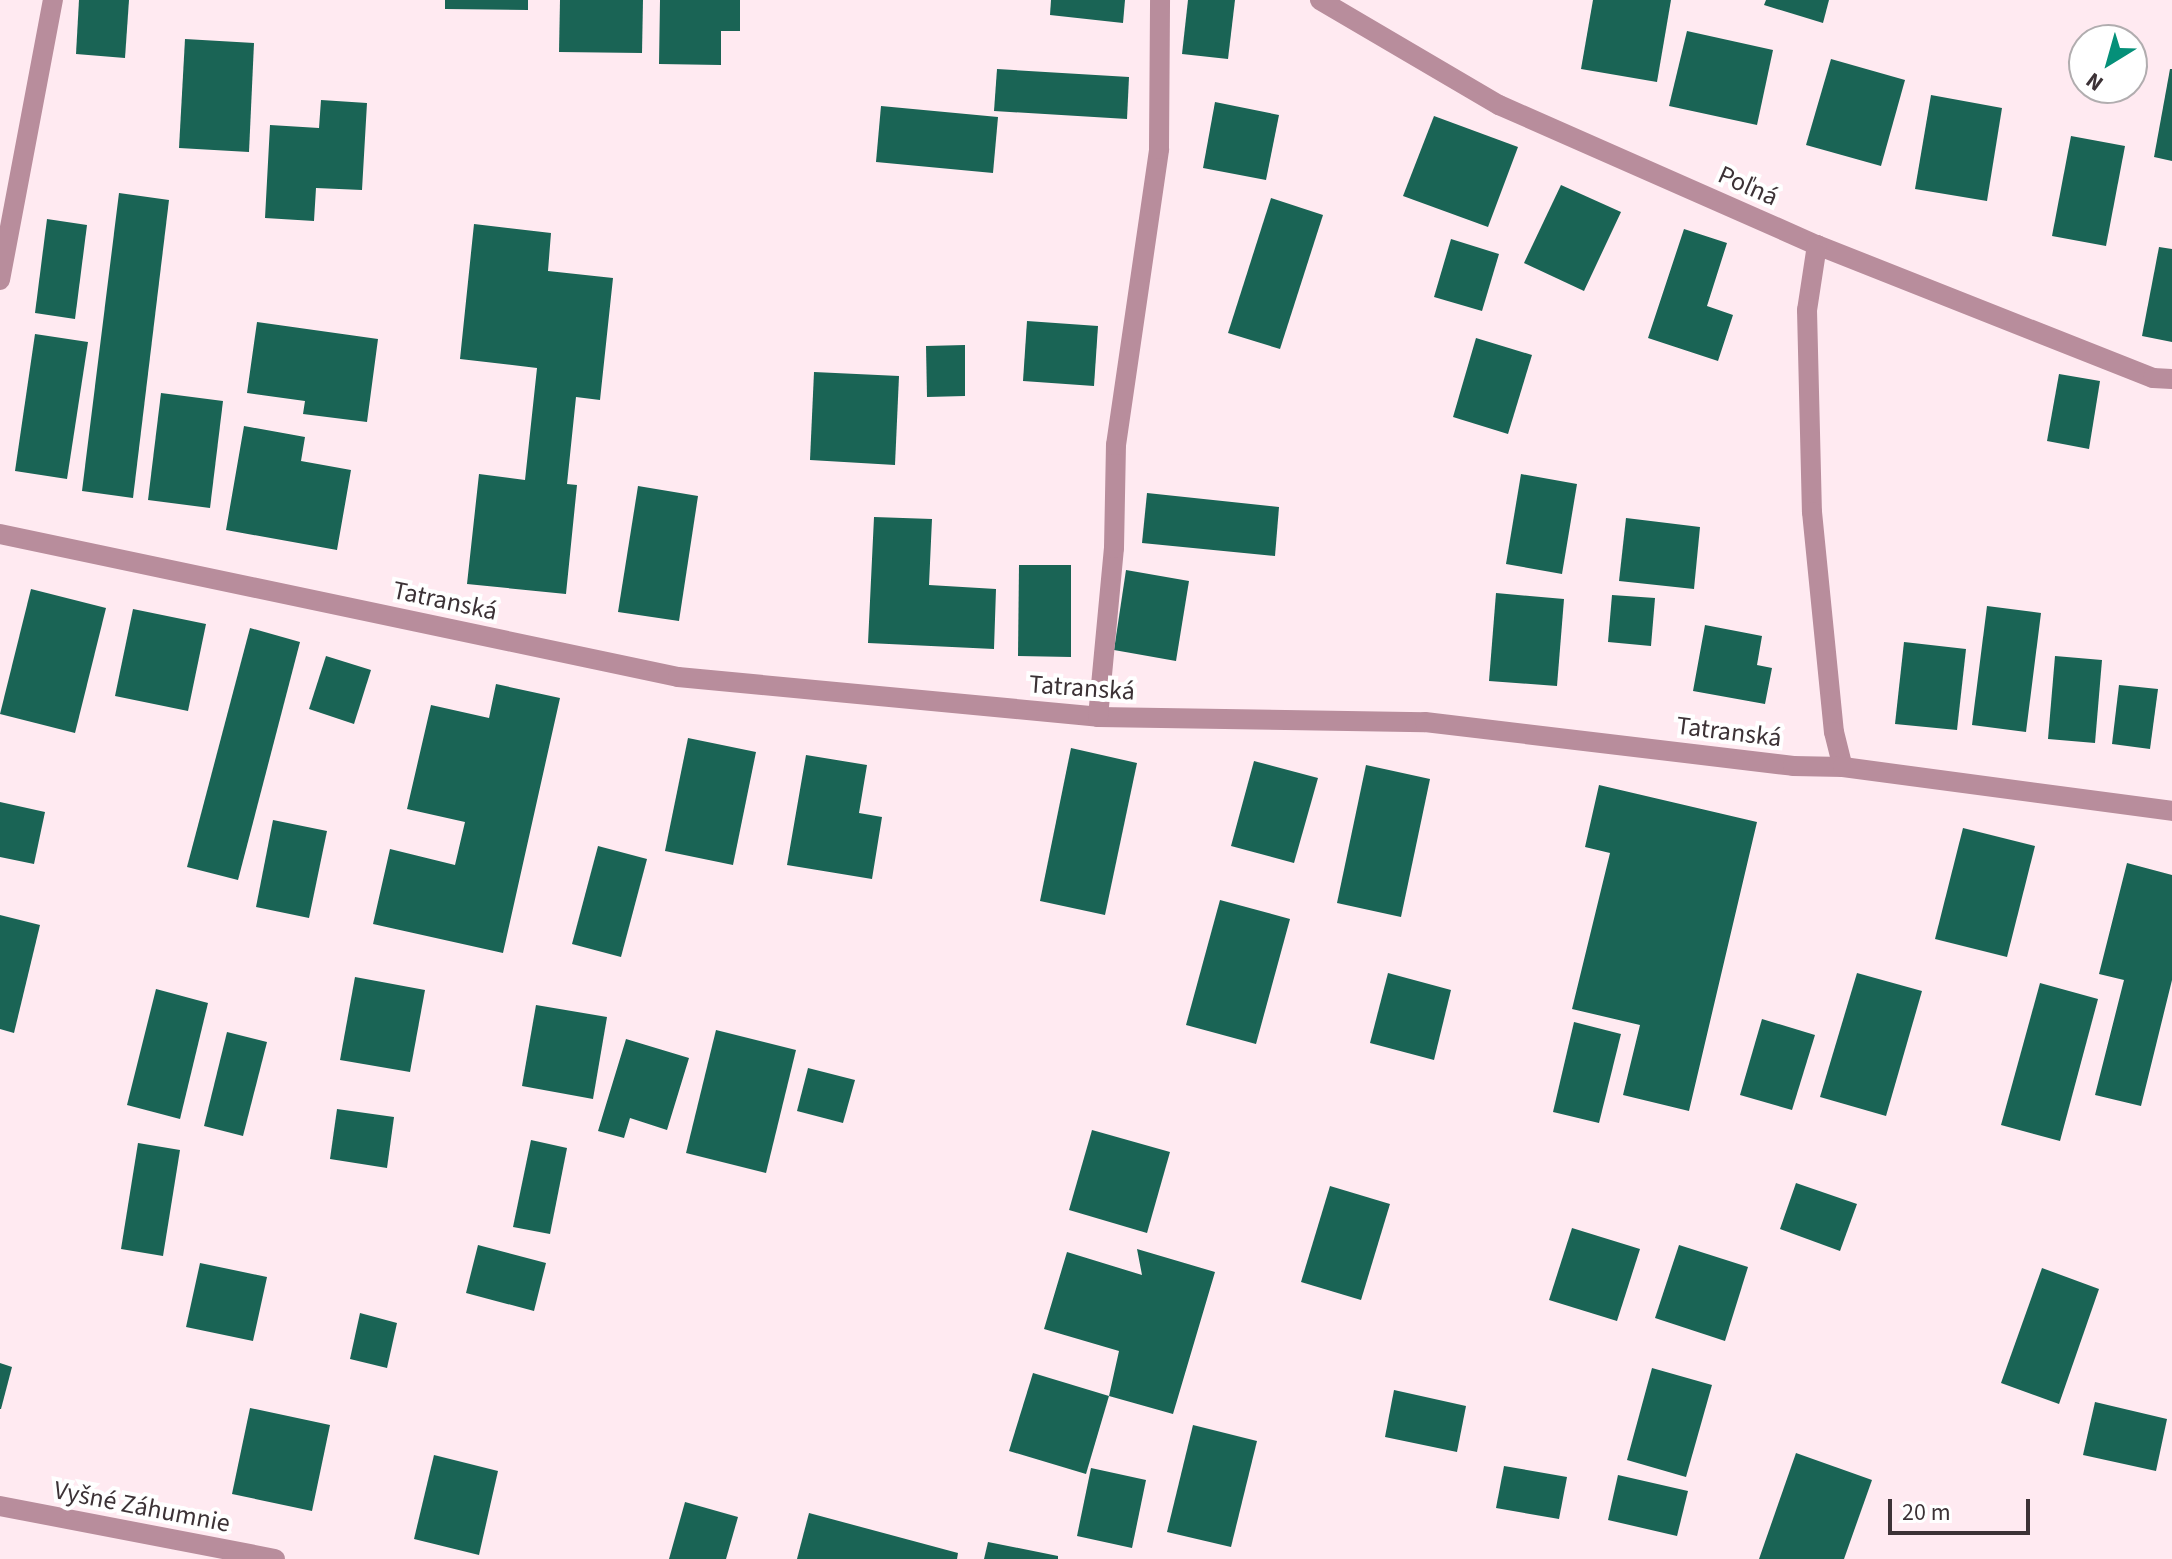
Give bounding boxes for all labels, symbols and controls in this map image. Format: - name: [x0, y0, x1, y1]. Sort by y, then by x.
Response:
- north arrow: [2068, 24, 2148, 104]
- text: N: [2079, 64, 2110, 99]
- street label: Poľná: [1713, 159, 1783, 213]
- street label: Tatranská: [390, 575, 500, 627]
- street label: Tatranská: [1028, 669, 1136, 707]
- street label: Tatranská: [1675, 710, 1783, 754]
- street label: Vyšné Záhumnie: [51, 1475, 233, 1539]
- scale bar: [1892, 1483, 2034, 1533]
- text: 20 m: [1902, 1495, 1951, 1530]

